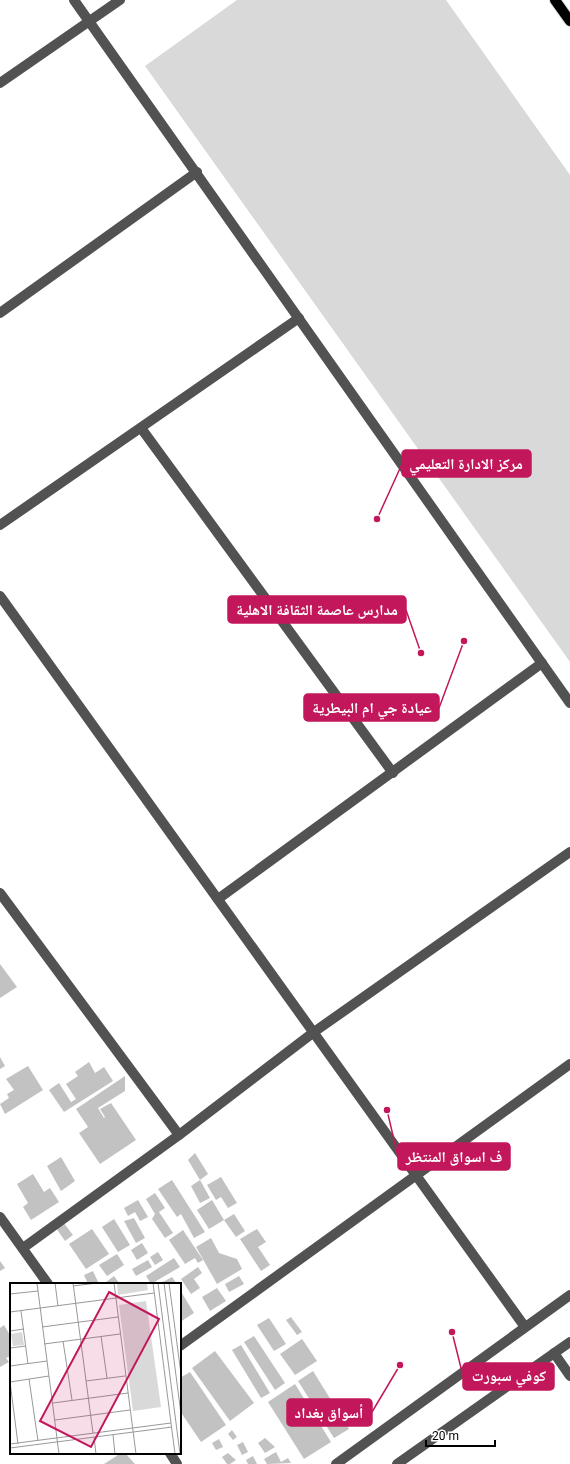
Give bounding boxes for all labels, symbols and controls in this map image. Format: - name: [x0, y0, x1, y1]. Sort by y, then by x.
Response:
- callout: مركز الادارة التعليمي: [402, 450, 531, 477]
- text: مركز الادارة التعليمي: [409, 455, 523, 476]
- callout: مدارس عاصمة الثقافة الاهلية: [228, 596, 406, 623]
- text: مدارس عاصمة الثقافة الاهلية: [236, 601, 398, 619]
- callout: عيادة جي ام البيطرية: [304, 694, 439, 721]
- text: عيادة جي ام البيطرية: [312, 699, 432, 720]
- callout: ف اسواق المنتظر: [398, 1143, 510, 1170]
- text: ف اسواق المنتظر: [405, 1148, 502, 1166]
- inset map: [10, 1283, 181, 1454]
- callout: كوفي سبورت: [463, 1363, 554, 1390]
- text: كوفي سبورت: [472, 1367, 547, 1388]
- callout: أسواق بغداد: [287, 1399, 372, 1426]
- text: أسواق بغداد: [295, 1404, 363, 1422]
- scale bar: [426, 1422, 495, 1448]
- text: 20 m: [432, 1429, 459, 1443]

